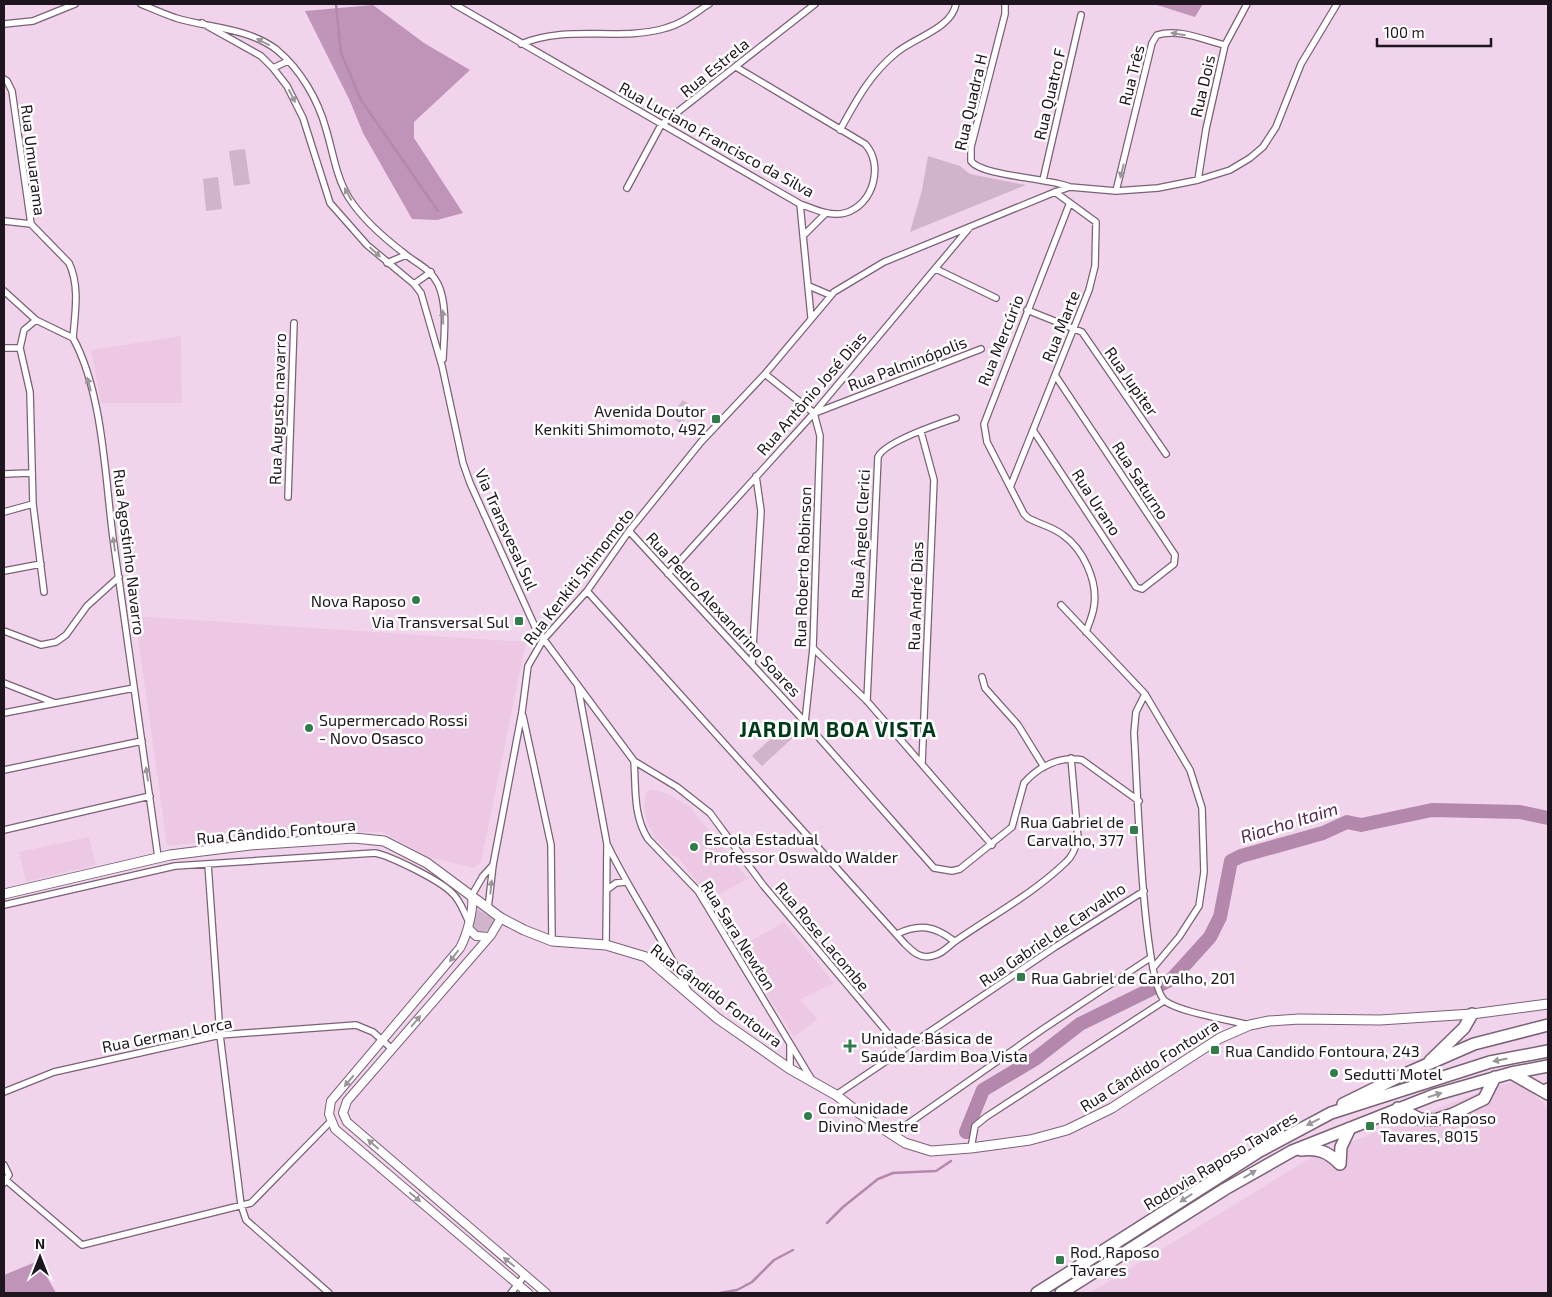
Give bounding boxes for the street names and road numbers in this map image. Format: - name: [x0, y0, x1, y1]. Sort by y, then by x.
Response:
- street label: Rua Estrela: [676, 34, 752, 100]
- street label: Rua Três: [1114, 43, 1148, 107]
- street label: Rua Quatro F: [1029, 46, 1070, 142]
- street label: Rua Quadra H: [950, 52, 991, 152]
- street label: Rua Dois: [1186, 53, 1218, 119]
- street label: Rua Luciano Francisco da Silva: [616, 77, 818, 201]
- street label: Rua Umuarama: [18, 103, 50, 217]
- street label: Rua Marte: [1037, 288, 1083, 364]
- street label: Rua Mercúrio: [973, 292, 1027, 388]
- street label: Rua Antônio José Dias: [752, 327, 870, 459]
- street label: Rua Palminópolis: [845, 332, 969, 394]
- street label: Rua Augusto navarro: [265, 333, 289, 485]
- street label: Rua Jupiter: [1101, 343, 1163, 420]
- street label: Rua Saturno: [1109, 437, 1173, 523]
- street label: Via Transvesal Sul: [472, 465, 542, 593]
- street label: Rua Urano: [1068, 465, 1126, 539]
- street label: Rua Agostinho Navarro: [110, 468, 150, 636]
- street label: Rua Ângelo Clerici: [847, 469, 873, 599]
- street label: Rua Roberto Robinson: [790, 486, 814, 648]
- street label: Rua Kenkiti Shimomoto: [519, 504, 637, 648]
- street label: Rua Pedro Alexandrino Soares: [643, 528, 805, 700]
- street label: Rua André Dias: [904, 541, 926, 651]
- street label: Rua Cândido Fontoura: [196, 815, 356, 847]
- street label: Rua Sara Newton: [698, 877, 780, 993]
- street label: Rua Rose Lacombe: [772, 878, 874, 994]
- street label: Rua Gabriel de Carvalho: [975, 878, 1129, 990]
- street label: Rua Cândido Fontoura: [647, 939, 787, 1051]
- street label: Rua German Lorca: [100, 1012, 234, 1056]
- street label: Rua Cândido Fontoura: [1076, 1015, 1222, 1115]
- street label: Rodovia Raposo Tavares: [1140, 1107, 1300, 1213]

